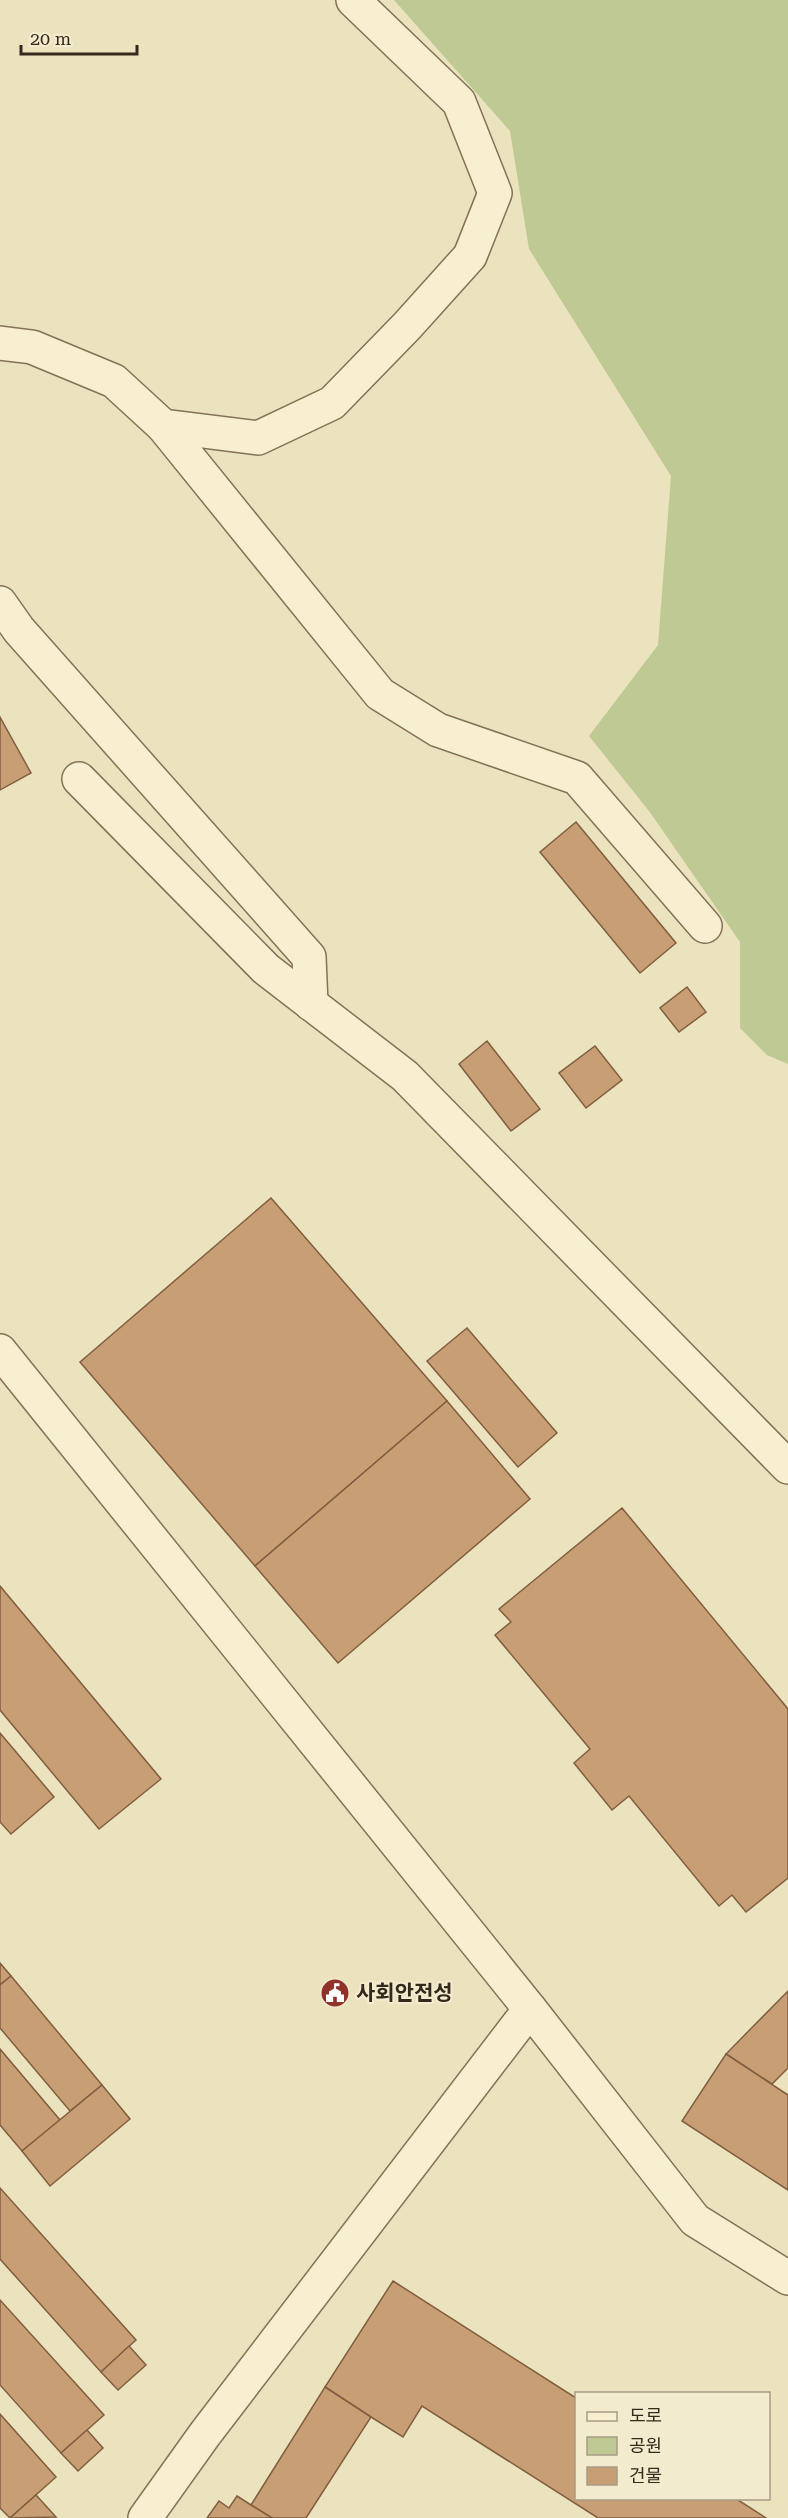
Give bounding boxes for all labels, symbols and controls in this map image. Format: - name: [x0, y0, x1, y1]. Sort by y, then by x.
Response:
- scale bar: [21, 18, 136, 56]
- text: 20 m: [30, 28, 71, 49]
- public building icon: 사회안전성: [319, 1977, 351, 2009]
- place label: 사회안전성: [356, 1981, 453, 2005]
- legend: [575, 2392, 770, 2500]
- text: 도로: [629, 2405, 662, 2426]
- text: 공원: [629, 2435, 662, 2456]
- text: 건물: [629, 2465, 662, 2486]

